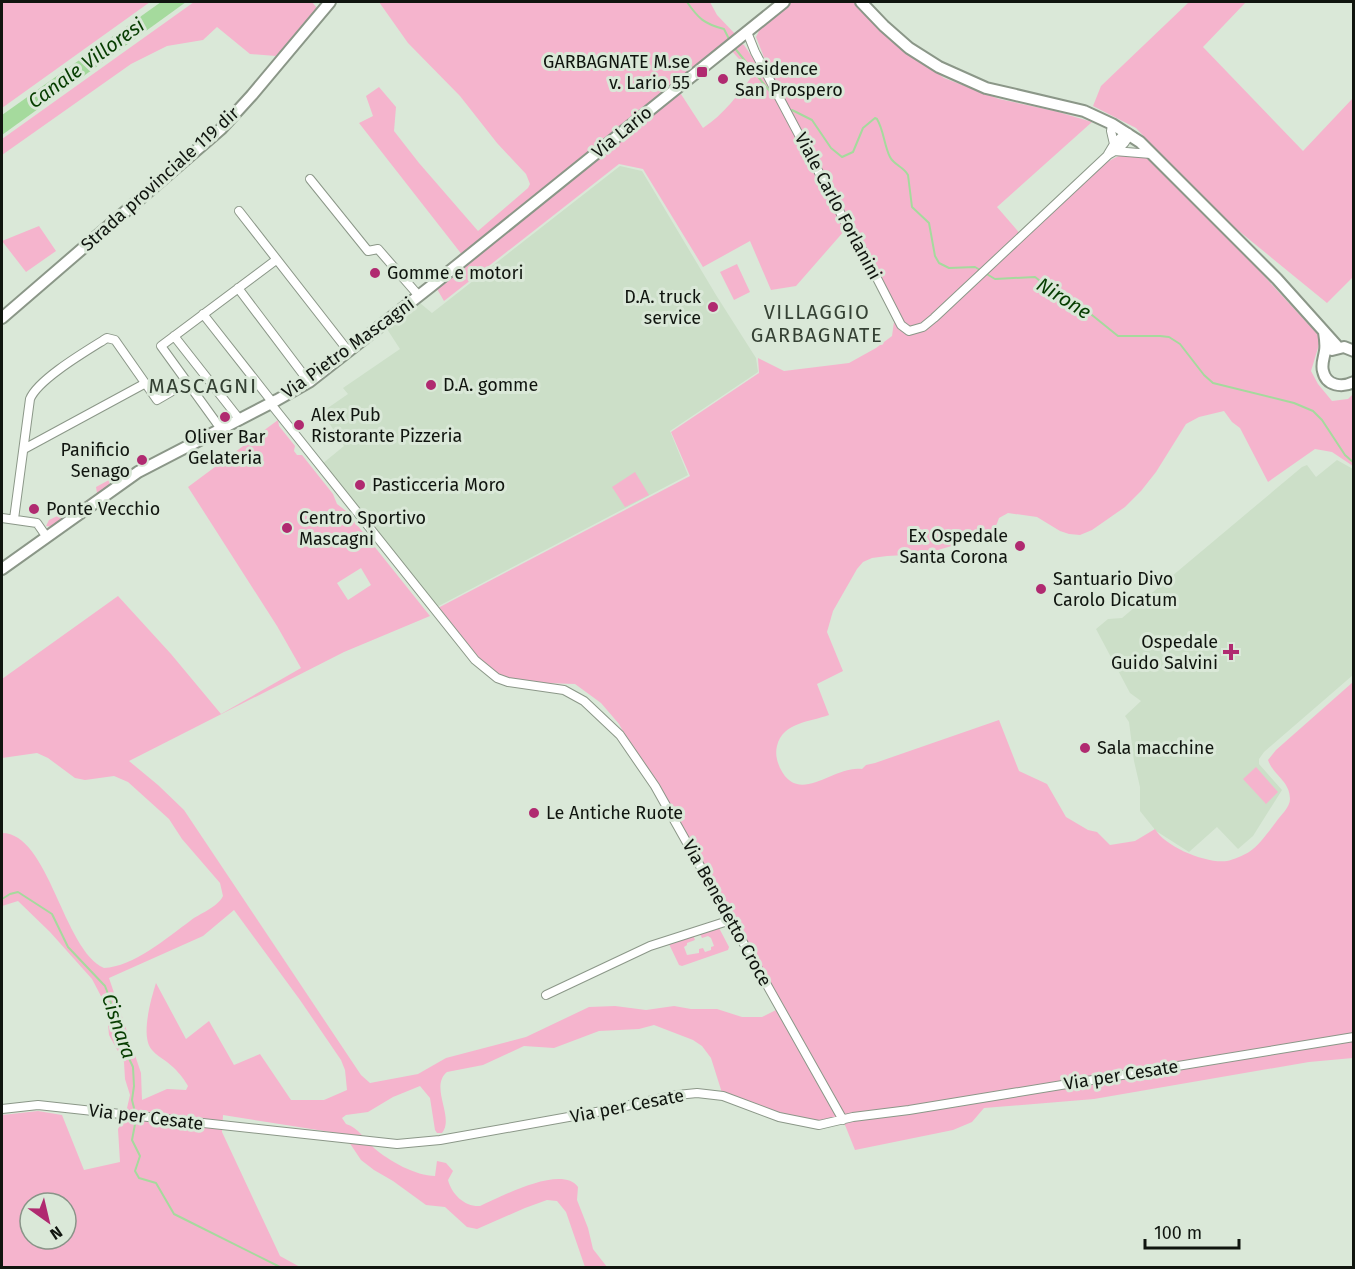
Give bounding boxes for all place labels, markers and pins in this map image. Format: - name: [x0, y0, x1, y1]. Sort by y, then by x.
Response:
- place label: GARBAGNATE M.se v. Lario 55: [543, 51, 690, 94]
- place label: Residence San Prospero: [735, 58, 843, 101]
- marker: GARBAGNATE M.se v. Lario 55: [695, 65, 709, 79]
- marker: Residence San Prospero: [716, 72, 730, 86]
- place label: Gomme e motori: [387, 262, 524, 284]
- marker: Gomme e motori: [368, 266, 382, 280]
- place label: D.A. truck service: [624, 286, 702, 329]
- marker: D.A. truck service: [706, 300, 720, 314]
- place label: D.A. gomme: [443, 374, 538, 396]
- marker: D.A. gomme: [424, 378, 438, 392]
- place label: Alex Pub Ristorante Pizzeria: [311, 404, 462, 447]
- marker: Oliver Bar Gelateria: [218, 410, 232, 424]
- marker: Alex Pub Ristorante Pizzeria: [292, 418, 306, 432]
- place label: Oliver Bar Gelateria: [185, 426, 265, 469]
- place label: Panificio Senago: [61, 439, 130, 482]
- marker: Panificio Senago: [135, 453, 149, 467]
- place label: Pasticceria Moro: [372, 474, 505, 496]
- marker: Pasticceria Moro: [353, 478, 367, 492]
- place label: Ponte Vecchio: [46, 498, 160, 520]
- marker: Ponte Vecchio: [27, 502, 41, 516]
- place label: Centro Sportivo Mascagni: [299, 507, 426, 550]
- marker: Centro Sportivo Mascagni: [280, 521, 294, 535]
- place label: Ex Ospedale Santa Corona: [899, 525, 1008, 568]
- marker: Ex Ospedale Santa Corona: [1013, 539, 1027, 553]
- place label: Santuario Divo Carolo Dicatum: [1053, 568, 1177, 611]
- marker: Santuario Divo Carolo Dicatum: [1034, 582, 1048, 596]
- place label: Ospedale Guido Salvini: [1111, 631, 1218, 674]
- marker: Ospedale Guido Salvini: [1222, 643, 1240, 661]
- place label: Sala macchine: [1097, 737, 1214, 759]
- marker: Sala macchine: [1078, 741, 1092, 755]
- place label: Le Antiche Ruote: [546, 802, 683, 824]
- marker: Le Antiche Ruote: [527, 806, 541, 820]

